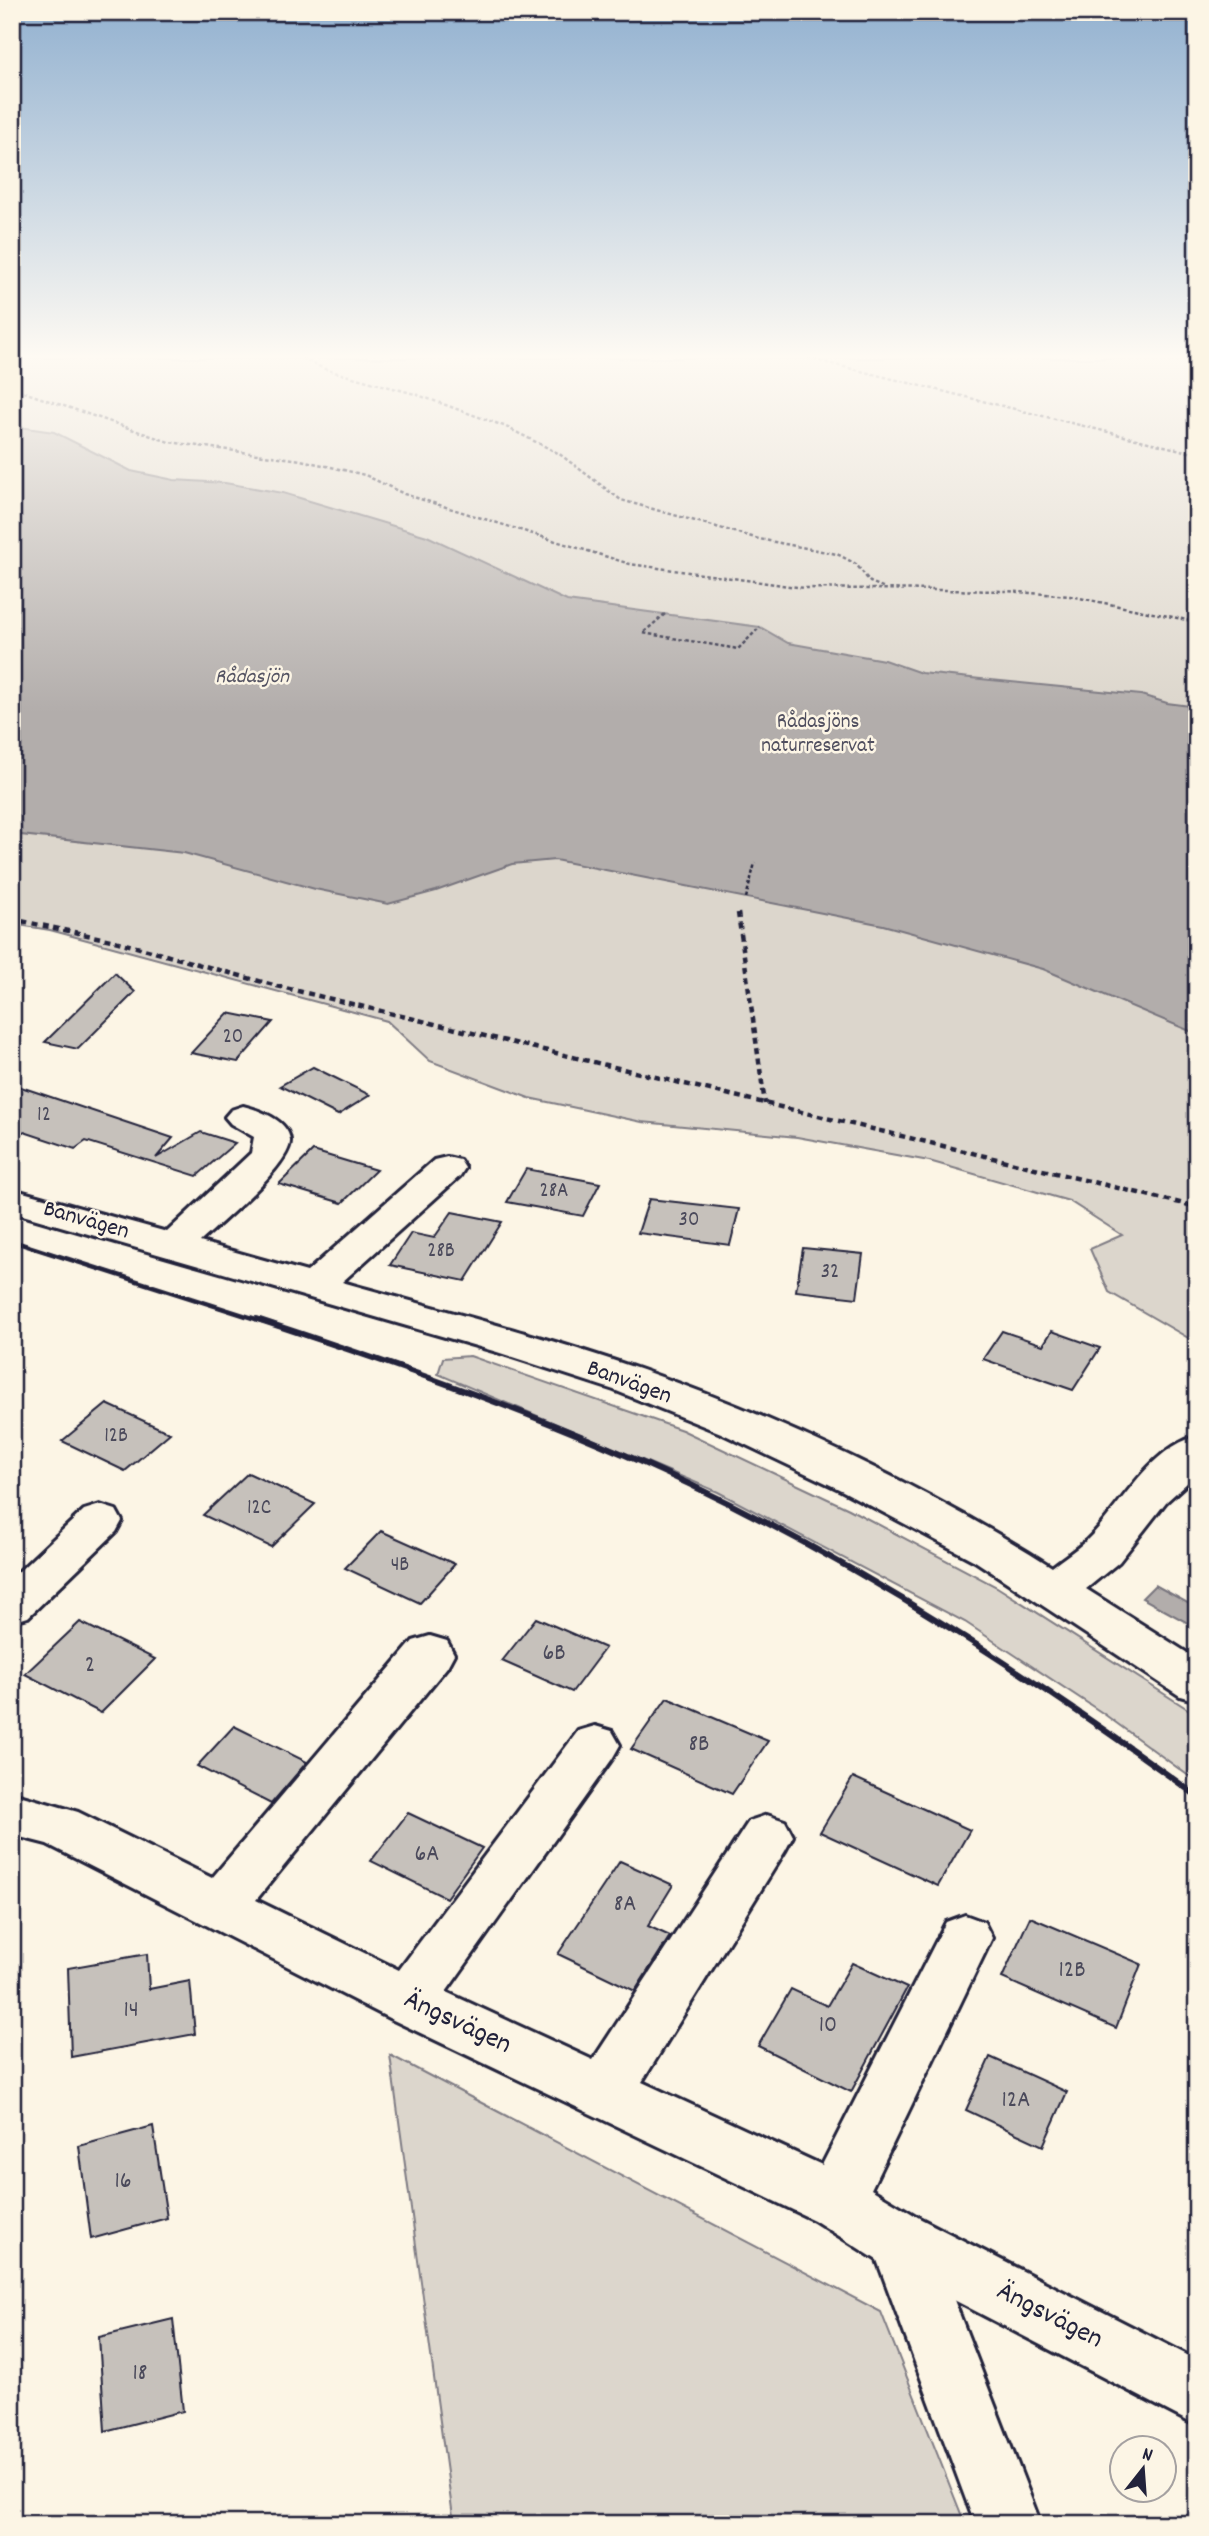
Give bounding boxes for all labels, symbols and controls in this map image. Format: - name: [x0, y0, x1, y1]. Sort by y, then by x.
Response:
- water label: Rådasjön: [215, 663, 290, 693]
- park label: Rådasjöns naturreservat: [761, 708, 875, 762]
- house number: 20: [223, 1023, 243, 1053]
- house number: 12: [37, 1101, 51, 1131]
- house number: 28A: [539, 1177, 569, 1207]
- street label: Banvägen: [39, 1193, 133, 1249]
- house number: 30: [679, 1206, 699, 1236]
- house number: 28B: [427, 1237, 455, 1267]
- house number: 32: [821, 1258, 839, 1288]
- street label: Banvägen: [582, 1352, 676, 1414]
- house number: 12B: [104, 1422, 128, 1452]
- house number: 12C: [247, 1494, 271, 1524]
- house number: 4B: [391, 1551, 409, 1581]
- house number: 6B: [542, 1637, 566, 1671]
- house number: 2: [85, 1649, 95, 1683]
- house number: 8B: [689, 1728, 710, 1762]
- house number: 6A: [415, 1838, 439, 1872]
- house number: 8A: [614, 1888, 636, 1922]
- house number: 12B: [1058, 1954, 1086, 1988]
- street label: Ängsvägen: [397, 1982, 517, 2066]
- house number: 14: [123, 1994, 139, 2028]
- house number: 10: [819, 2009, 837, 2043]
- house number: 12A: [1002, 2084, 1030, 2118]
- house number: 16: [114, 2165, 132, 2199]
- street label: Ängsvägen: [989, 2273, 1109, 2361]
- house number: 18: [133, 2357, 147, 2391]
- north arrow: [1108, 2434, 1178, 2504]
- text: N: [1139, 2442, 1155, 2470]

